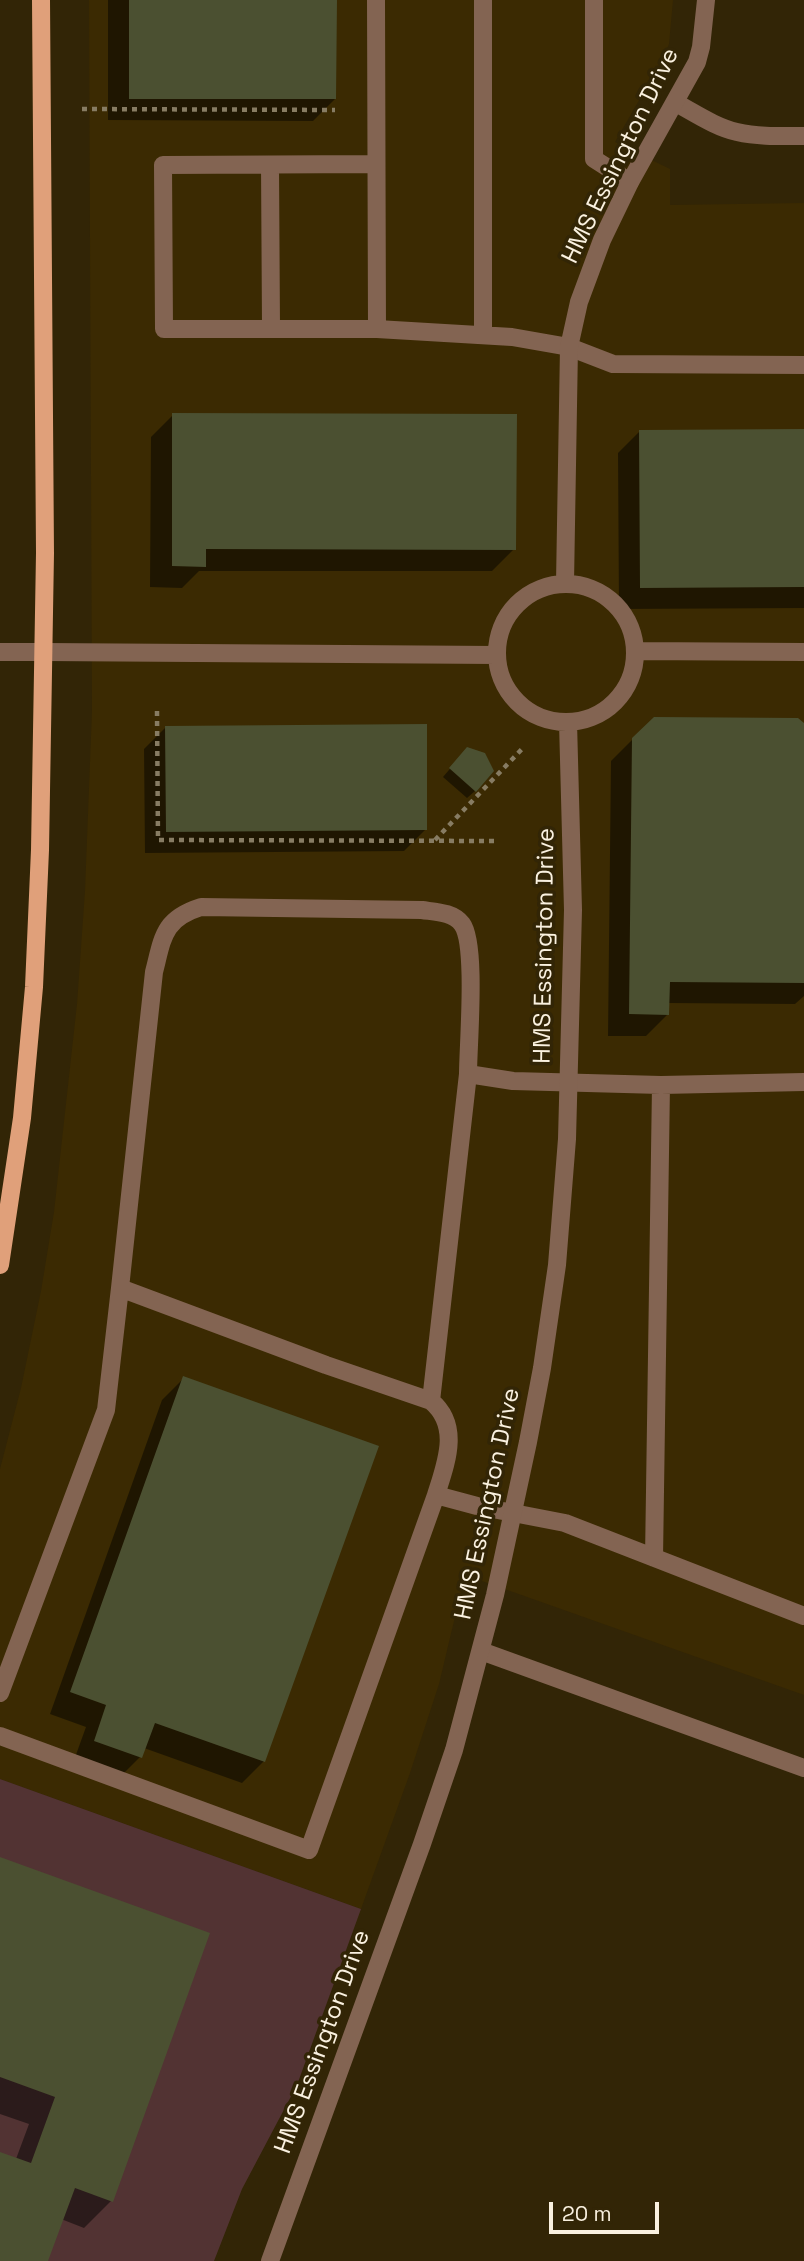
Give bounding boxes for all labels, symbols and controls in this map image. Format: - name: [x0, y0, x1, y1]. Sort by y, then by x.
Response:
- street label: HMS Essington Drive: [556, 44, 686, 268]
- street label: HMS Essington Drive: [529, 828, 561, 1064]
- street label: HMS Essington Drive: [449, 1386, 527, 1622]
- street label: HMS Essington Drive: [269, 1926, 377, 2158]
- scale bar: [552, 2188, 662, 2232]
- text: 20 m: [562, 2200, 612, 2227]

